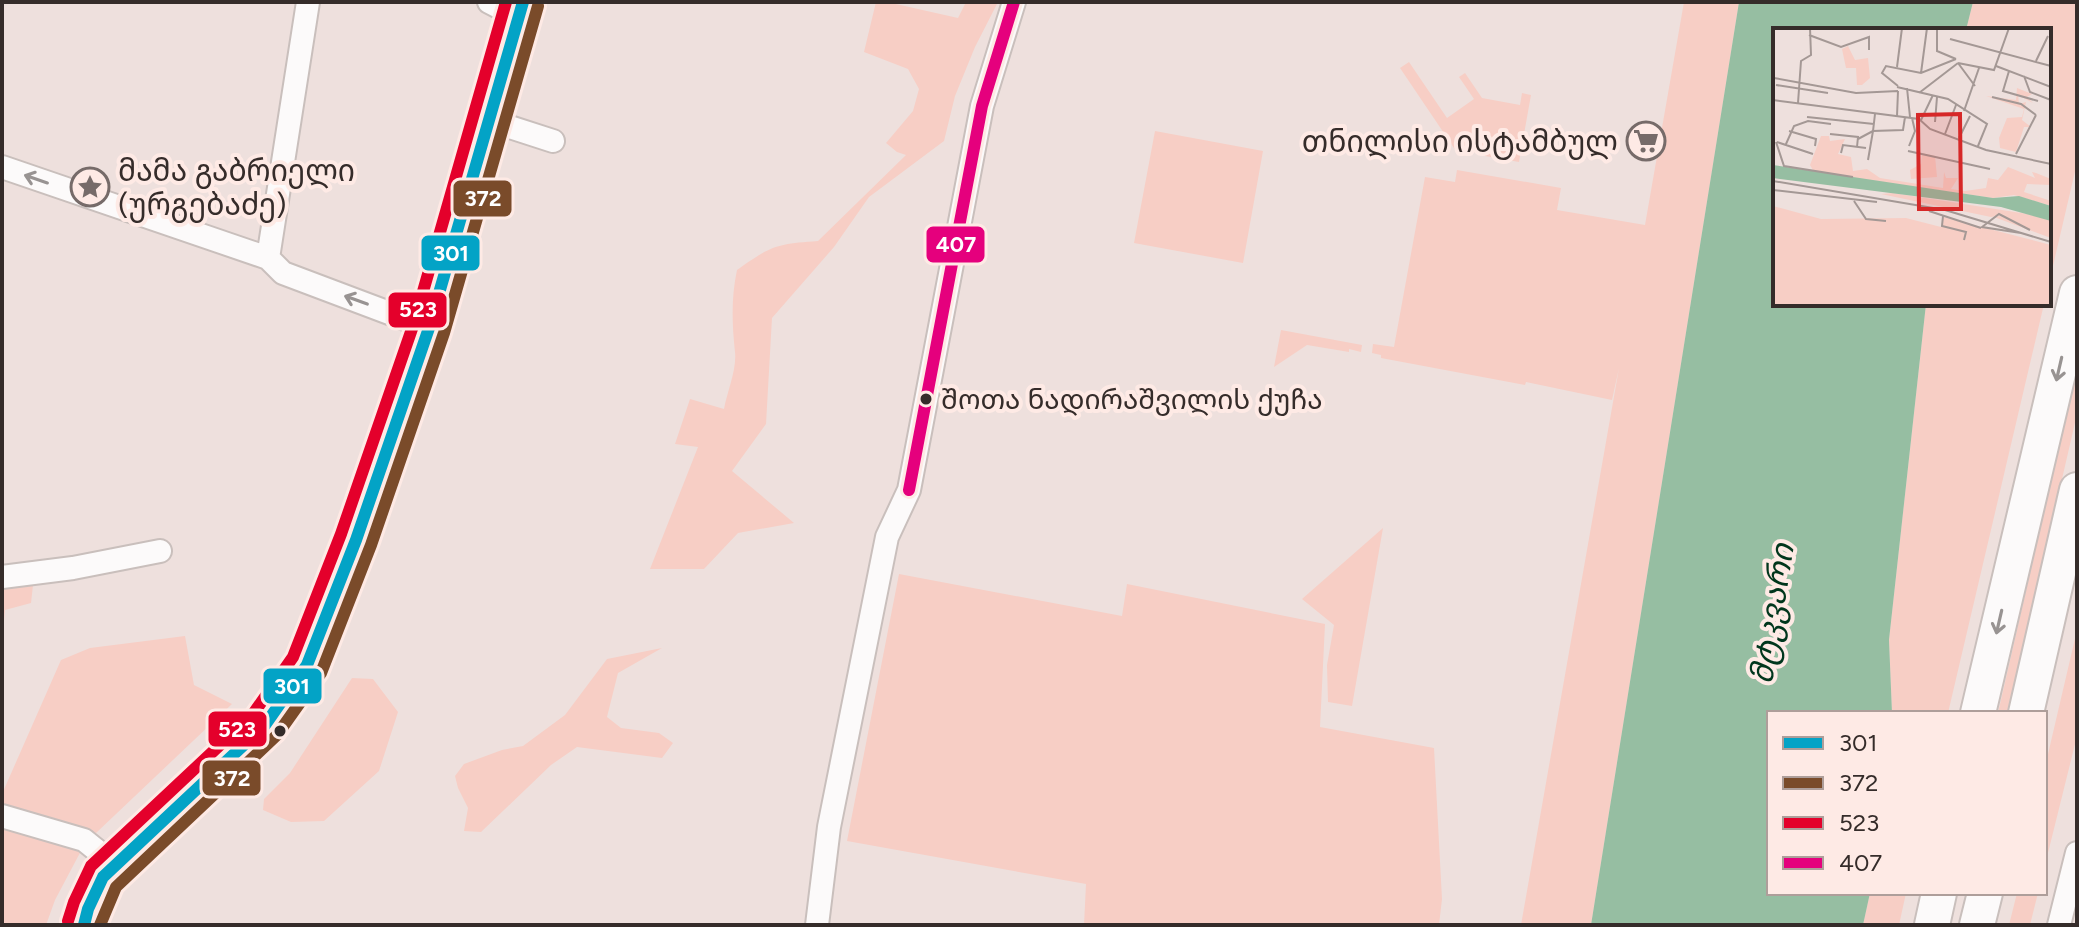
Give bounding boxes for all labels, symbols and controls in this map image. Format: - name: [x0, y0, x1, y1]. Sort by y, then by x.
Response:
- inset map: [1773, 28, 2051, 306]
- supermarket icon: თნილისი ისტამბულ: [1625, 120, 1667, 162]
- place label: თნილისი ისტამბულ: [1302, 123, 1618, 160]
- place label: მამა გაბრიელი (ურგებაძე): [118, 152, 355, 223]
- place icon: მამა გაბრიელი (ურგებაძე): [69, 166, 111, 208]
- one-way arrow: [24, 170, 49, 185]
- line badge: 372: [452, 179, 513, 218]
- text: 372: [464, 185, 502, 212]
- line badge: 407: [925, 225, 986, 264]
- text: 407: [936, 231, 976, 258]
- line badge: 301: [420, 234, 481, 272]
- text: 301: [433, 240, 469, 267]
- line badge: 523: [387, 291, 448, 329]
- one-way arrow: [344, 292, 369, 307]
- text: 523: [399, 296, 437, 323]
- one-way arrow: [2051, 355, 2066, 381]
- place label: შოთა ნადირაშვილის ქუჩა: [941, 382, 1323, 416]
- marker: შოთა ნადირაშვილის ქუჩა: [918, 391, 934, 407]
- water label: მტკვარი: [1742, 540, 1802, 687]
- one-way arrow: [1991, 608, 2006, 634]
- line badge: 301: [262, 667, 323, 705]
- text: 301: [274, 673, 310, 700]
- line badge: 523: [207, 710, 268, 748]
- legend: [1767, 711, 2047, 895]
- text: 523: [218, 716, 256, 743]
- unlabelled marker: [272, 723, 288, 739]
- text: 301: [1839, 728, 1877, 757]
- line badge: 372: [201, 759, 262, 797]
- text: 372: [213, 765, 251, 792]
- text: 372: [1839, 768, 1878, 797]
- text: 523: [1839, 808, 1879, 837]
- text: 407: [1839, 848, 1882, 877]

